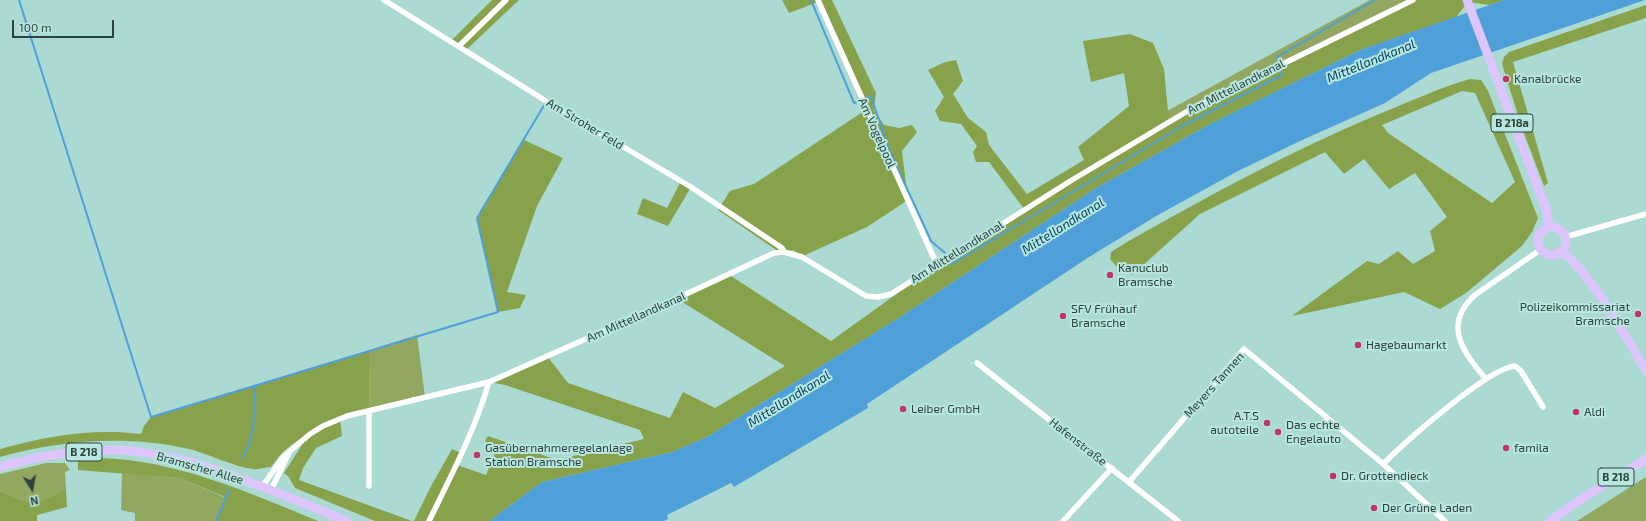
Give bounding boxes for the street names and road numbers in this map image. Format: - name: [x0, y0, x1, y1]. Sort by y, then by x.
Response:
- street label: Am Mittellandkanal: [1185, 56, 1287, 118]
- street label: Am Stroher Feld: [544, 95, 626, 153]
- street label: Am Vogelpool: [855, 96, 899, 170]
- road number: B 218a: [1491, 114, 1533, 132]
- street label: Am Mittellandkanal: [908, 218, 1006, 286]
- street label: Am Mittellandkanal: [584, 289, 688, 345]
- street label: Meyers Tannen: [1181, 349, 1247, 421]
- street label: Hafenstraße: [1046, 415, 1110, 469]
- road number: B 218: [66, 443, 102, 461]
- street label: Bramscher Allee: [155, 449, 245, 487]
- road number: B 218: [1598, 468, 1634, 486]

